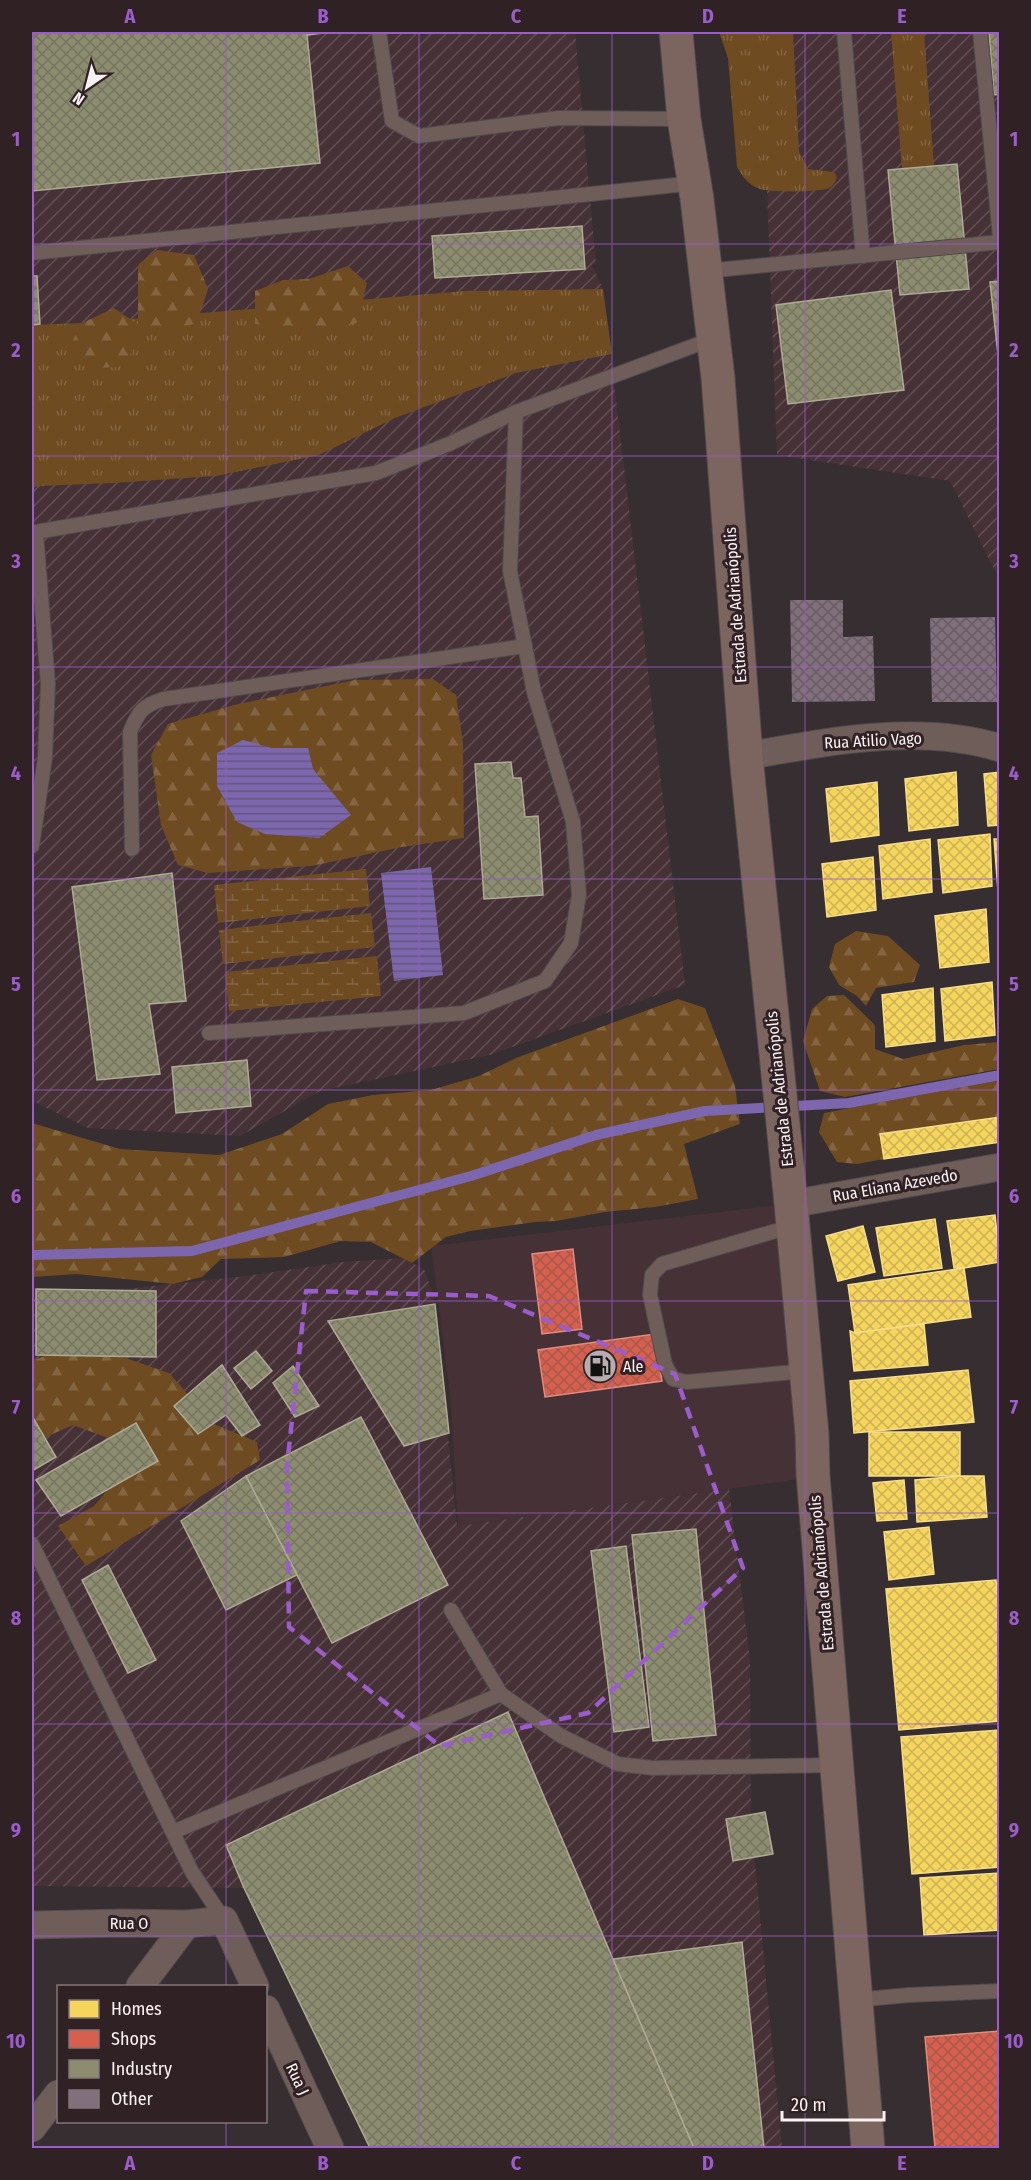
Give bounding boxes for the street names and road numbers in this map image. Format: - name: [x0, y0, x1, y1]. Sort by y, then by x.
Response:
- street label: Estrada de Adrianópolis: [721, 526, 750, 684]
- street label: Rua Atilio Vago: [824, 728, 922, 753]
- street label: Estrada de Adrianópolis: [762, 1010, 797, 1168]
- street label: Rua Eliana Azevedo: [831, 1165, 959, 1206]
- street label: Estrada de Adrianópolis: [805, 1494, 838, 1652]
- street label: Rua O: [110, 1914, 148, 1933]
- street label: Rua J: [282, 2060, 313, 2098]

